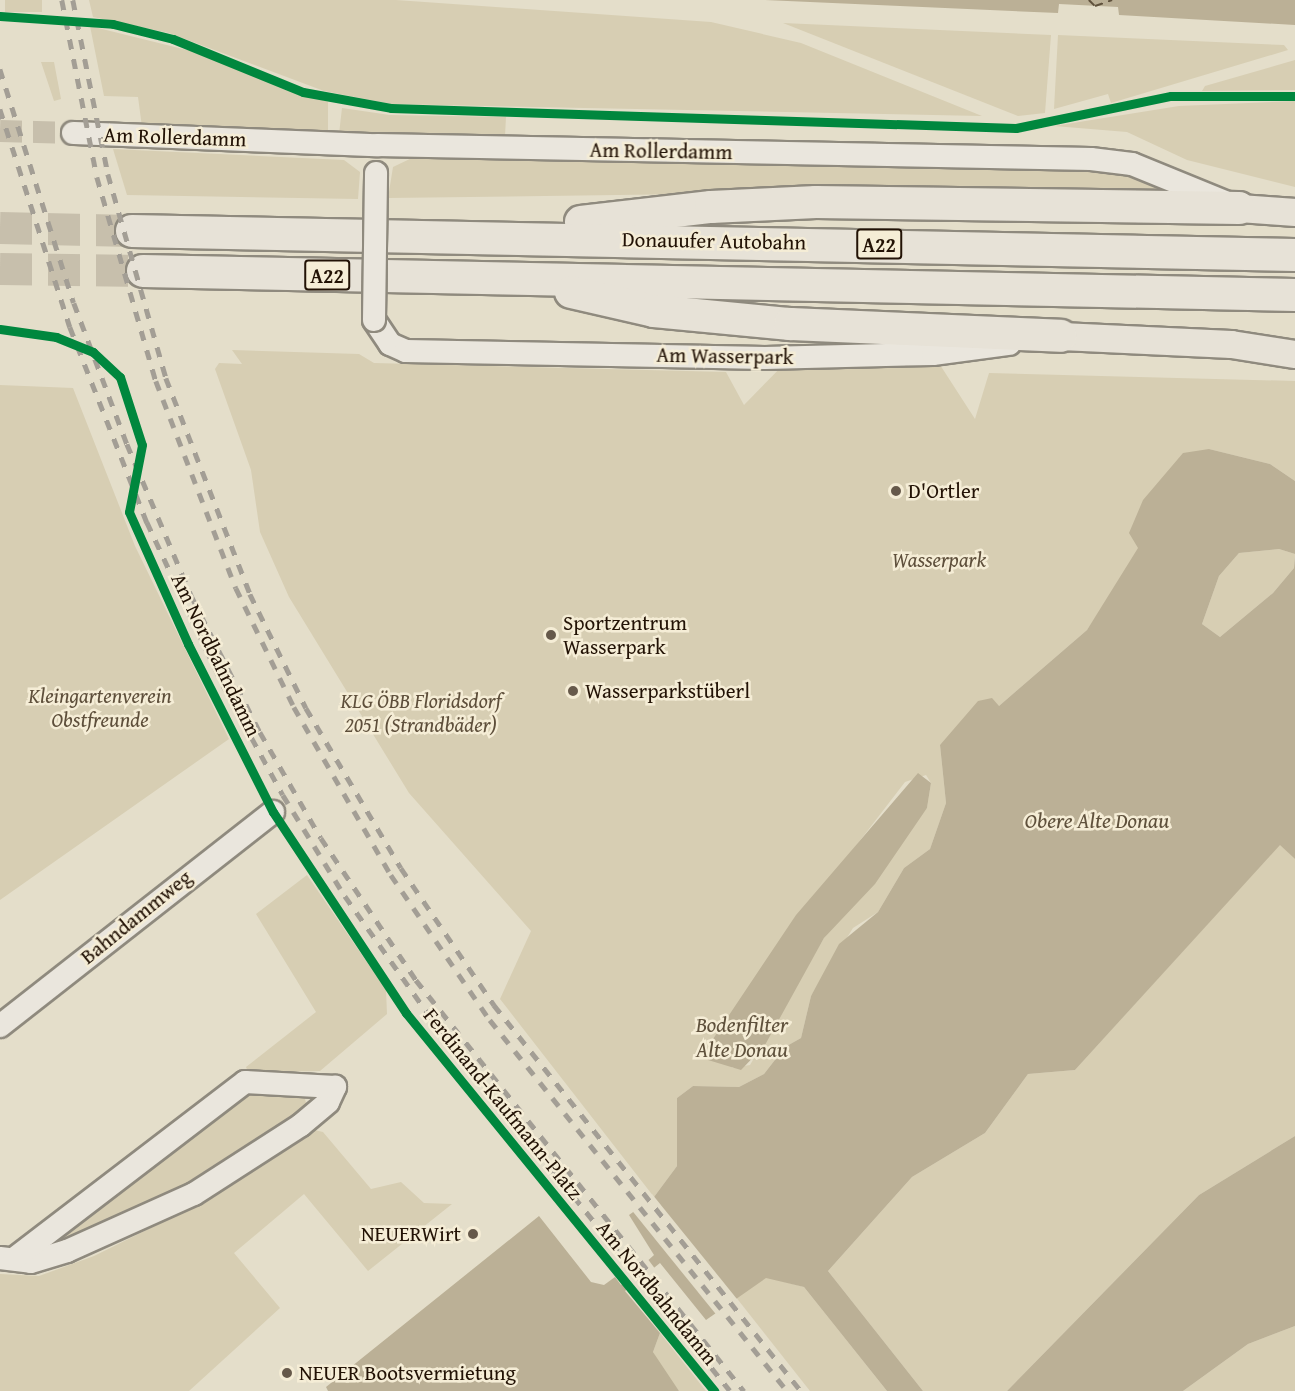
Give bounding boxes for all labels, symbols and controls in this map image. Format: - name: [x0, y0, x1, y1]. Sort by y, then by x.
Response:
- street label: Am Rollerdamm: [103, 122, 247, 152]
- street label: Am Rollerdamm: [589, 137, 733, 165]
- street label: Donauufer Autobahn: [622, 227, 806, 255]
- road number: A22: [855, 227, 903, 261]
- road number: A22: [303, 258, 351, 292]
- street label: Am Wasserpark: [656, 342, 794, 370]
- place label: D'Ortler: [908, 478, 979, 504]
- marker: D'Ortler: [889, 484, 903, 498]
- park label: Wasserpark: [892, 547, 986, 573]
- street label: Am Nordbahndamm: [166, 569, 266, 741]
- place label: Sportzentrum Wasserpark: [563, 610, 687, 660]
- marker: Sportzentrum Wasserpark: [544, 628, 558, 642]
- place label: Wasserparkstüberl: [585, 678, 750, 704]
- park label: Kleingartenverein Obstfreunde: [28, 683, 172, 733]
- marker: Wasserparkstüberl: [566, 684, 580, 698]
- park label: KLG ÖBB Floridsdorf 2051 (Strandbäder): [340, 688, 502, 738]
- water label: Obere Alte Donau: [1025, 808, 1169, 834]
- street label: Bahndammweg: [75, 865, 197, 969]
- street label: Ferdinand-Kaufmann-Platz: [418, 1003, 588, 1205]
- water label: Bodenfilter Alte Donau: [696, 1011, 788, 1062]
- street label: Am Nordbahndamm: [591, 1216, 723, 1370]
- place label: NEUERWirt: [361, 1221, 461, 1247]
- marker: NEUERWirt: [466, 1227, 480, 1241]
- place label: NEUER Bootsvermietung: [299, 1360, 516, 1386]
- marker: NEUER Bootsvermietung: [280, 1366, 294, 1380]

